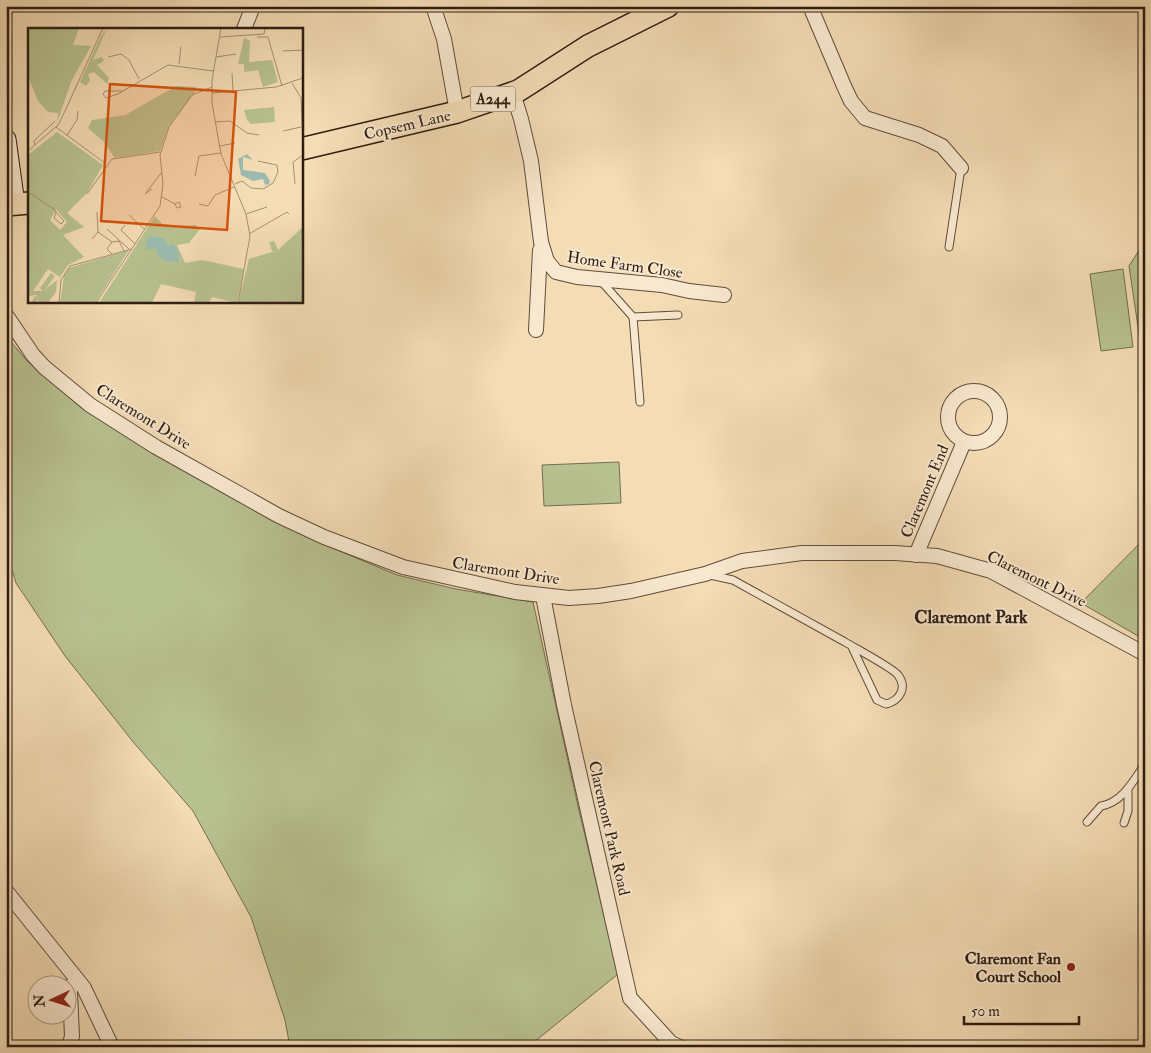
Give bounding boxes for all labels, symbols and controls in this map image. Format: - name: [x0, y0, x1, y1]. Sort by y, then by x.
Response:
- inset map: [28, 28, 302, 302]
- road number: A244: [470, 86, 516, 112]
- street label: Copsem Lane: [362, 105, 453, 146]
- street label: Home Farm Close: [566, 247, 684, 283]
- street label: Claremont Drive: [92, 380, 195, 454]
- street label: Claremont End: [896, 442, 954, 541]
- street label: Claremont Drive: [983, 546, 1090, 612]
- street label: Claremont Drive: [451, 553, 561, 589]
- district label: Claremont Park: [914, 606, 1028, 629]
- street label: Claremont Park Road: [584, 759, 634, 898]
- place label: Claremont Fan Court School: [965, 949, 1062, 987]
- marker: Claremont Fan Court School: [1065, 961, 1077, 973]
- north arrow: [28, 976, 78, 1026]
- scale bar: [964, 993, 1078, 1025]
- text: N: [31, 994, 49, 1009]
- text: 50 m: [971, 1002, 1000, 1021]

